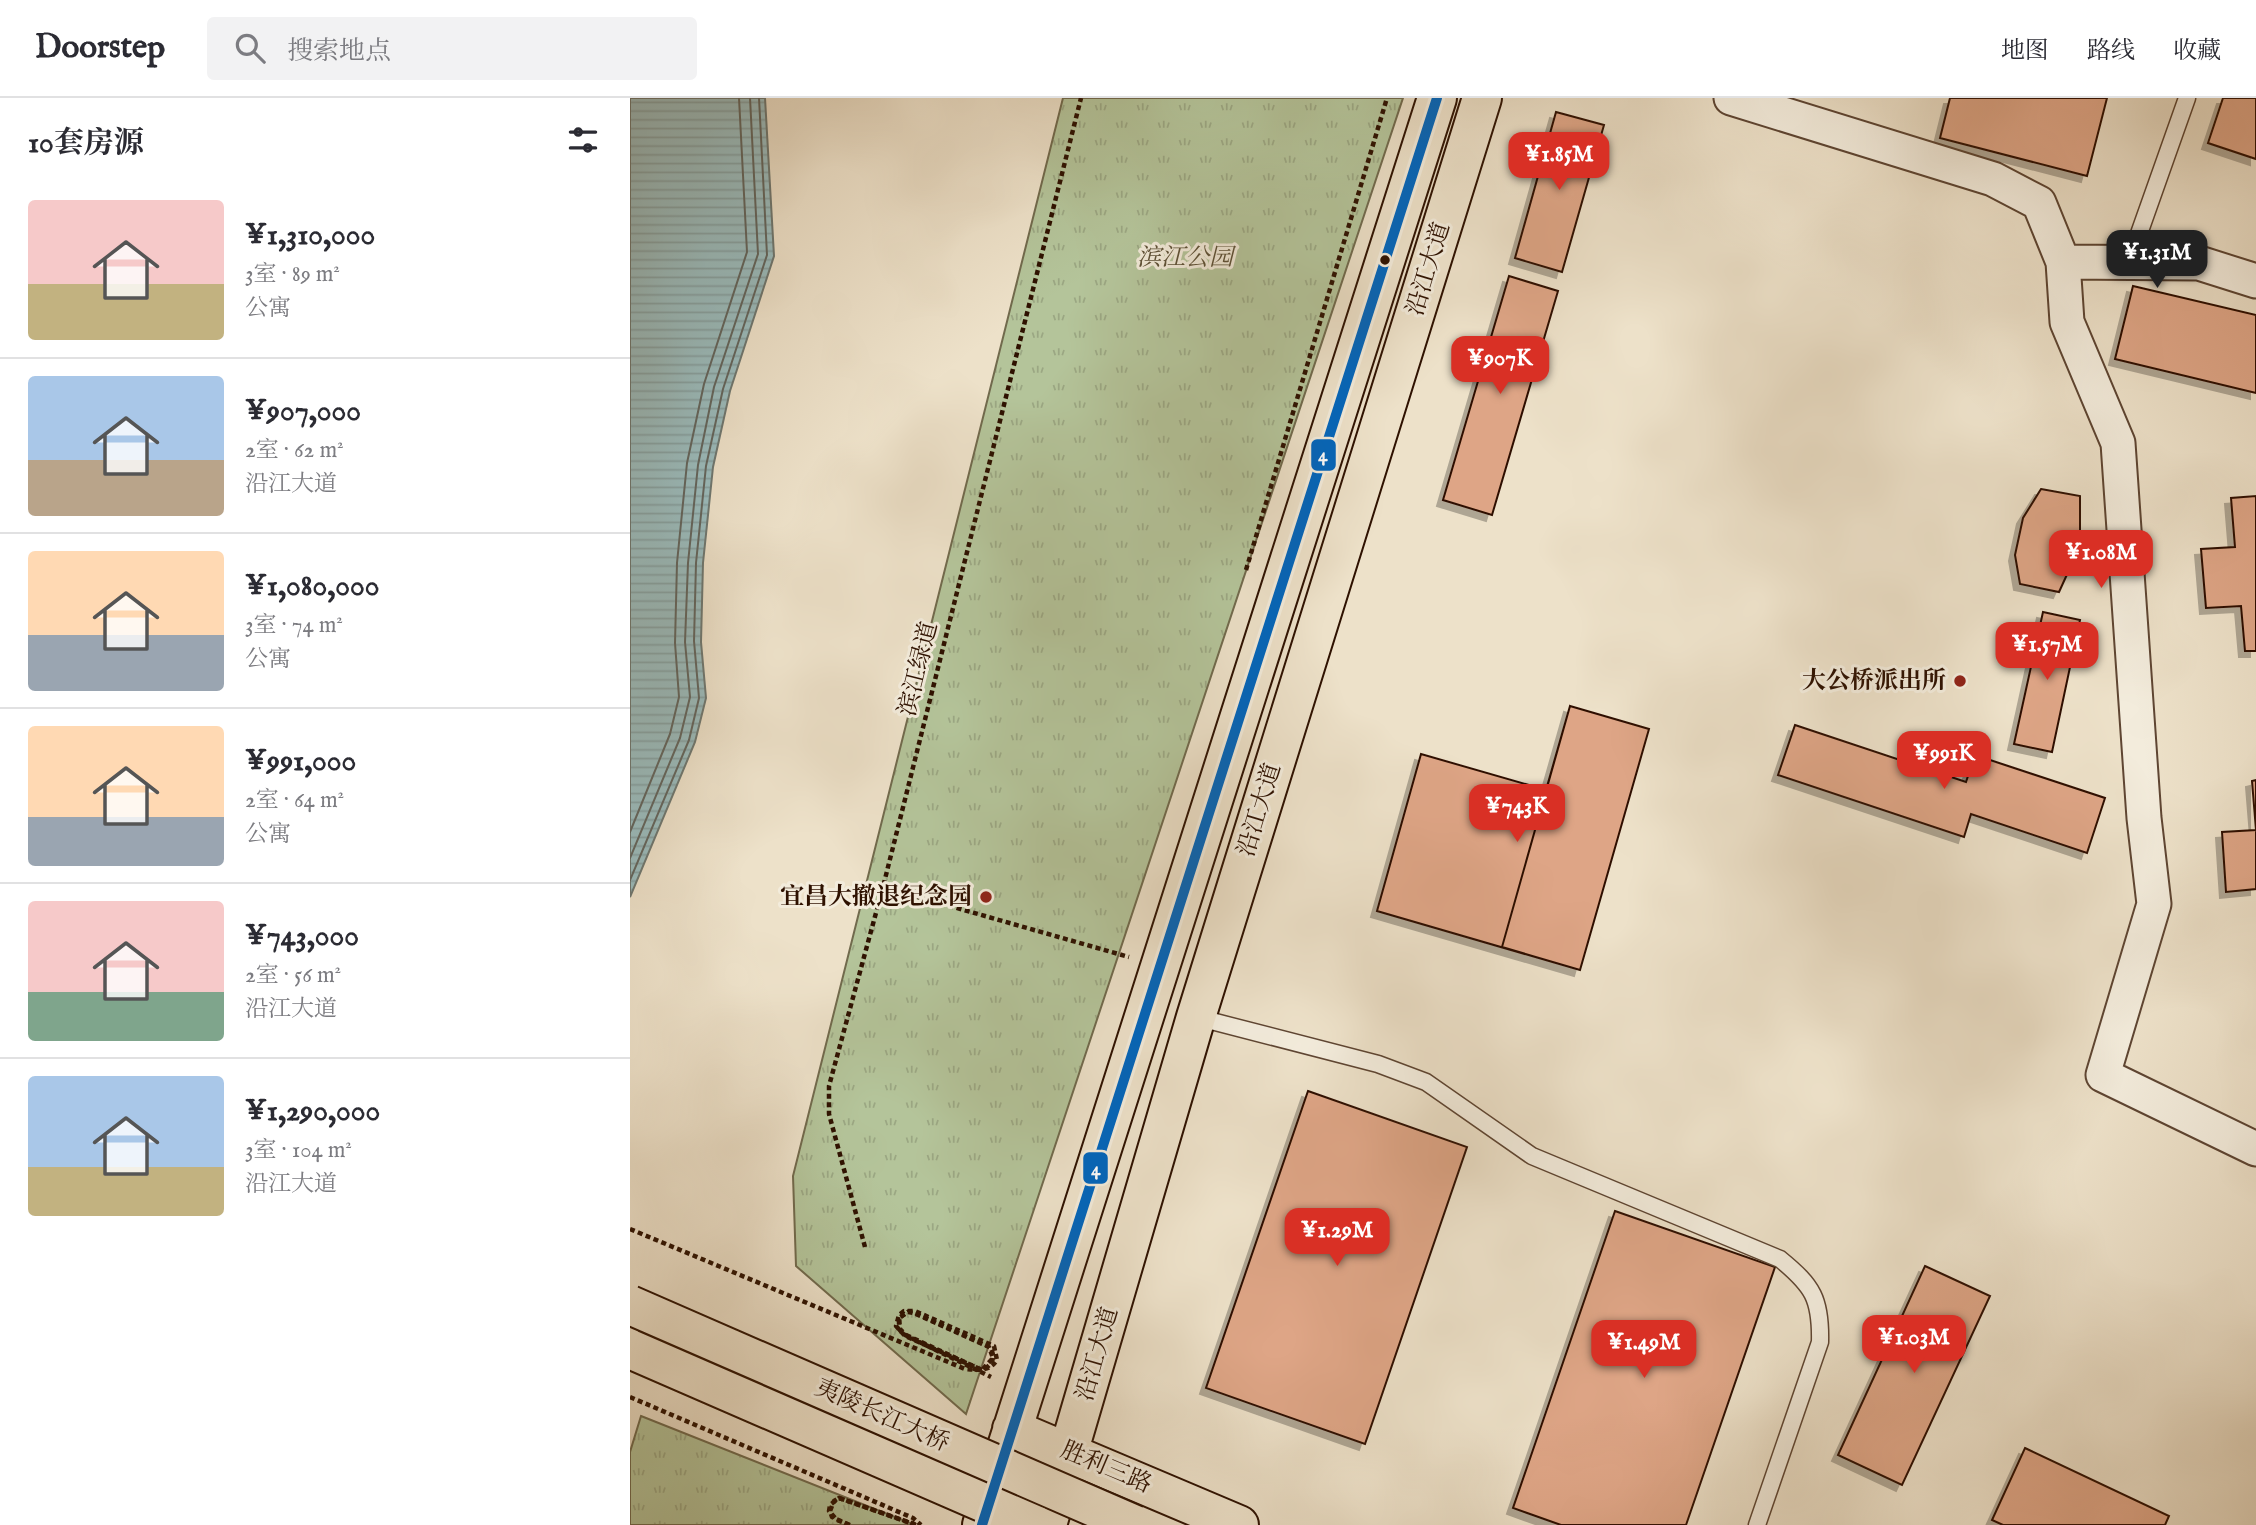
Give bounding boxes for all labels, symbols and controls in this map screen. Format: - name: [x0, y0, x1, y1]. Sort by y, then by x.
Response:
- search box: [207, 17, 697, 80]
- text: Doorstep: [35, 27, 165, 69]
- icon: search: [231, 29, 269, 67]
- text: 搜索地点: [287, 35, 391, 68]
- text: 地图: [2001, 36, 2049, 67]
- text: 路线: [2087, 36, 2135, 67]
- text: 收藏: [2173, 36, 2221, 67]
- icon: filters: [564, 121, 602, 159]
- text: 10套房源: [28, 125, 144, 163]
- pin: ¥1.85M: [1502, 132, 1616, 192]
- text: ¥1.85M: [1524, 140, 1594, 169]
- text: ¥1,310,000: [245, 217, 375, 255]
- street label: 沿江大道: [1400, 219, 1458, 319]
- icon: home: [84, 228, 168, 312]
- pin: ¥1.31M: [2100, 230, 2214, 290]
- text: ¥1.31M: [2122, 238, 2192, 267]
- park label: 滨江公园: [1137, 243, 1237, 274]
- unlabelled marker: [1378, 253, 1392, 267]
- text: 3室 · 89 m²: [245, 260, 340, 289]
- text: 公寓: [245, 294, 291, 323]
- pin: ¥907K: [1451, 336, 1549, 396]
- text: ¥907K: [1467, 344, 1533, 373]
- text: ¥907,000: [245, 393, 361, 431]
- icon: home: [84, 404, 168, 488]
- text: 2室 · 62 m²: [245, 436, 344, 465]
- line badge: 4: [1310, 438, 1337, 472]
- text: 4: [1318, 444, 1328, 468]
- text: 沿江大道: [245, 470, 337, 499]
- pin: ¥1.08M: [2044, 531, 2158, 590]
- text: ¥1.08M: [2065, 538, 2137, 567]
- text: ¥1,080,000: [245, 568, 379, 606]
- icon: home: [84, 579, 168, 663]
- text: 3室 · 74 m²: [245, 611, 343, 640]
- street label: 滨江绿道: [892, 619, 946, 719]
- pin: ¥1.57M: [1990, 622, 2104, 682]
- text: ¥1.57M: [2012, 630, 2083, 659]
- text: 公寓: [245, 645, 291, 674]
- place label: 大公桥派出所: [1802, 666, 1946, 697]
- marker: 大公桥派出所: [1952, 673, 1968, 689]
- pin: ¥991K: [1895, 732, 1993, 791]
- text: ¥991K: [1913, 739, 1975, 768]
- text: ¥991,000: [245, 743, 356, 781]
- icon: home: [84, 754, 168, 838]
- street label: 沿江大道: [1231, 760, 1289, 860]
- pin: ¥743K: [1468, 784, 1566, 844]
- text: 2室 · 64 m²: [245, 786, 344, 815]
- text: ¥743K: [1485, 792, 1549, 821]
- text: 公寓: [245, 820, 291, 849]
- place label: 宜昌大撤退纪念园: [780, 882, 972, 913]
- marker: 宜昌大撤退纪念园: [978, 889, 994, 905]
- text: ¥743,000: [245, 918, 359, 956]
- icon: home: [84, 929, 168, 1013]
- text: 2室 · 56 m²: [245, 961, 341, 990]
- text: 沿江大道: [245, 995, 337, 1024]
- text: ¥1,290,000: [245, 1093, 380, 1131]
- icon: home: [84, 1104, 168, 1188]
- text: 3室 · 104 m²: [245, 1136, 352, 1165]
- line badge: 4: [1082, 1151, 1109, 1185]
- text: 4: [1091, 1158, 1101, 1182]
- text: 沿江大道: [245, 1170, 337, 1199]
- pin: ¥1.29M: [1280, 1208, 1394, 1268]
- text: ¥1.29M: [1301, 1216, 1373, 1245]
- street label: 沿江大道: [1070, 1304, 1126, 1404]
- pin: ¥1.03M: [1857, 1316, 1971, 1375]
- pin: ¥1.49M: [1587, 1320, 1701, 1380]
- text: ¥1.03M: [1878, 1323, 1950, 1352]
- text: ¥1.49M: [1607, 1328, 1681, 1357]
- street label: 夷陵长江大桥: [810, 1373, 954, 1459]
- street label: 胜利三路: [1056, 1435, 1156, 1501]

